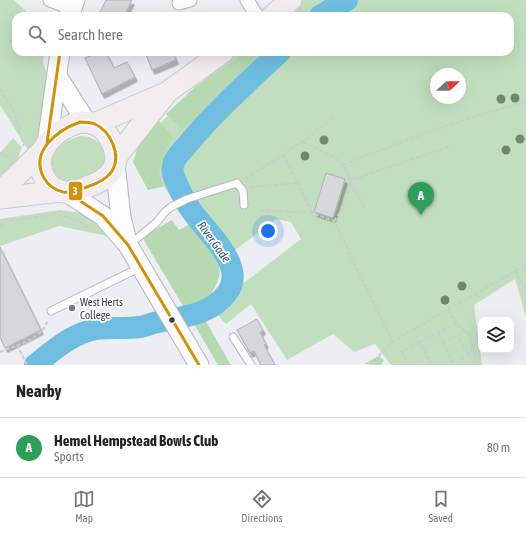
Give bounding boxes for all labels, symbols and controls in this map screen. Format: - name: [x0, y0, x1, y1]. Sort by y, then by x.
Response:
- search box: [12, 12, 514, 56]
- icon: search: [26, 23, 48, 45]
- text: Search here: [58, 26, 123, 43]
- north arrow: [430, 68, 466, 104]
- line badge: 3: [68, 181, 83, 201]
- pin: A: [408, 182, 434, 215]
- text: 3: [72, 185, 78, 197]
- water label: River Gade: [194, 219, 234, 266]
- your location: [258, 221, 278, 241]
- place label: West Herts College: [80, 296, 123, 321]
- marker: West Herts College: [67, 303, 77, 313]
- unlabelled marker: [167, 315, 177, 325]
- map controls: [478, 317, 514, 353]
- button: layers: [478, 317, 514, 353]
- text: Nearby: [16, 381, 62, 401]
- text: Hemel Hempstead Bowls Club: [54, 432, 218, 449]
- text: A: [26, 440, 32, 455]
- text: 80 m: [487, 440, 510, 455]
- text: Sports: [54, 449, 84, 464]
- tab: Map: [73, 488, 95, 524]
- tab: Directions: [241, 488, 282, 524]
- tab: Saved: [429, 488, 453, 524]

